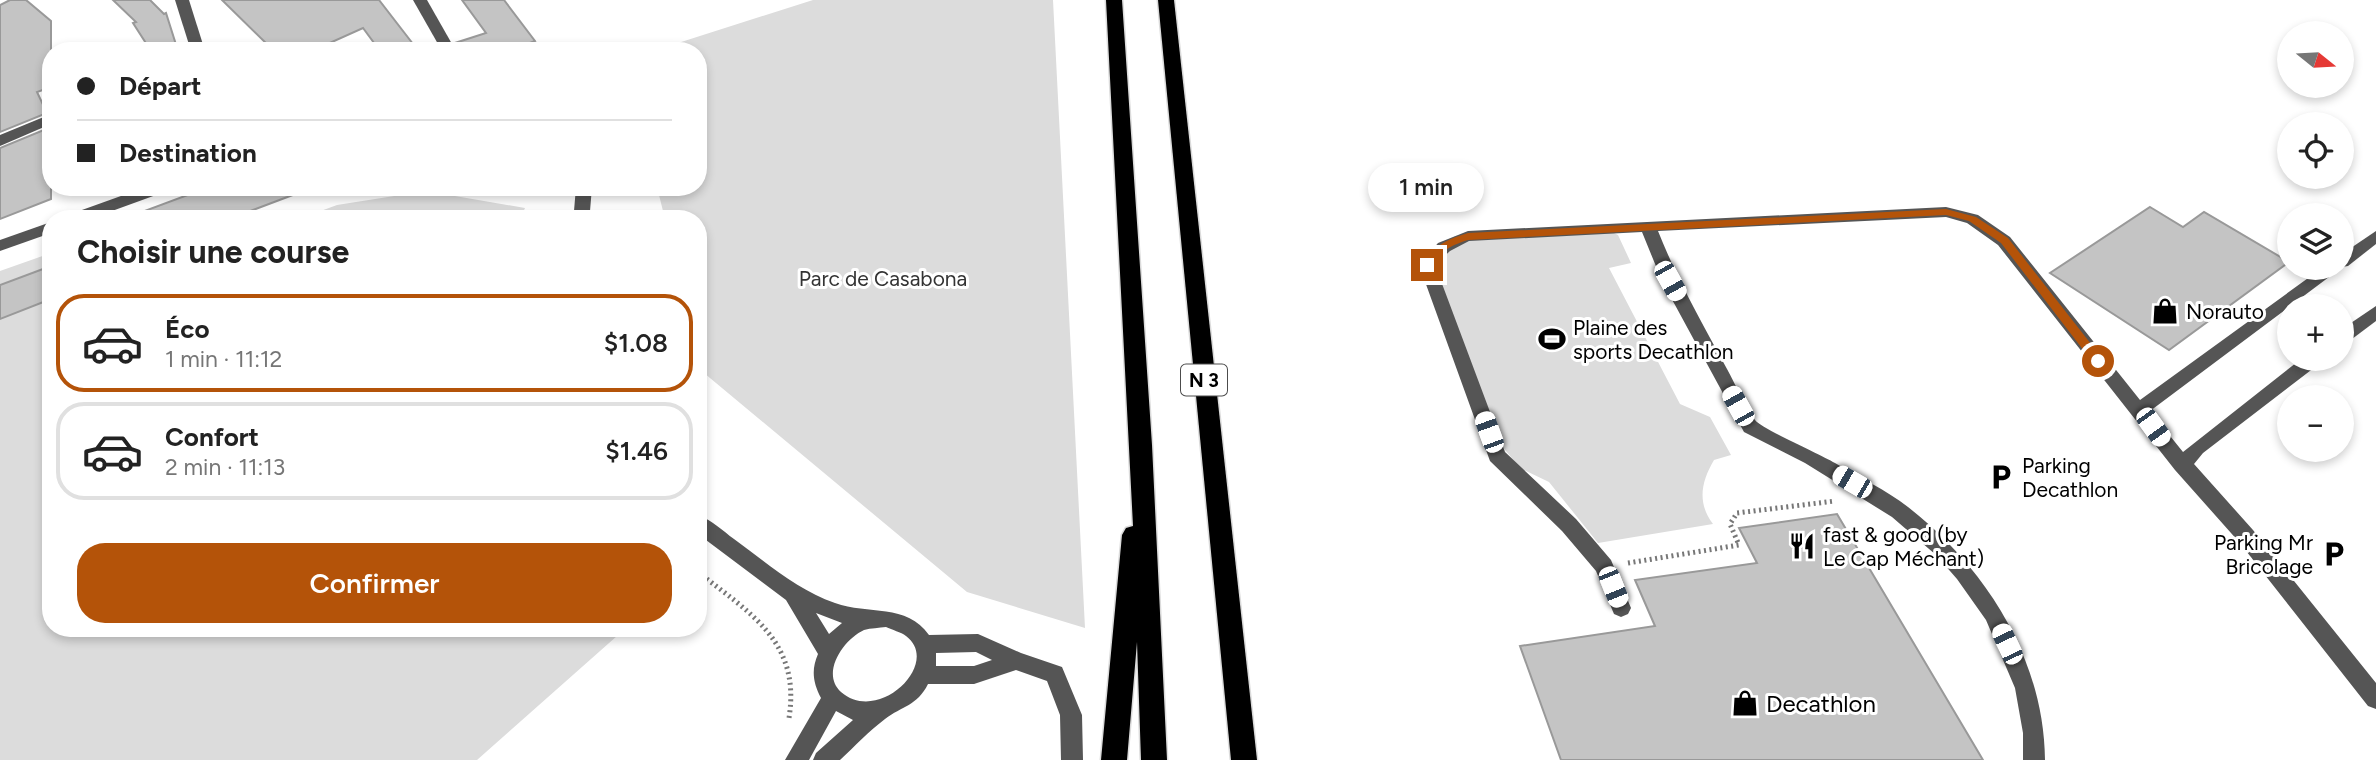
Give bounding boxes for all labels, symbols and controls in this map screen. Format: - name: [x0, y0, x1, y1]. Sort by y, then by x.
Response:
- north arrow: [2277, 21, 2354, 98]
- map controls: [2277, 21, 2354, 462]
- text: Départ: [119, 70, 201, 102]
- button: locate: [2277, 112, 2354, 189]
- text: Destination: [119, 137, 257, 169]
- callout: 1 min: [1369, 163, 1485, 212]
- text: 1 min: [1399, 173, 1453, 201]
- button: layers: [2277, 203, 2354, 280]
- text: Choisir une course: [77, 233, 349, 271]
- route end: [1411, 249, 1443, 281]
- car: [1651, 258, 1690, 304]
- park label: Parc de Casabona: [799, 266, 967, 291]
- button: +: [2277, 294, 2354, 371]
- shop icon: Norauto: [2150, 296, 2180, 326]
- place label: Norauto: [2186, 299, 2264, 324]
- icon: car: [81, 312, 144, 375]
- text: Éco: [165, 313, 210, 345]
- place label: Plaine des sports Decathlon: [1573, 315, 1734, 364]
- sports icon: Plaine des sports Decathlon: [1537, 324, 1567, 354]
- text: $1.08: [604, 327, 668, 359]
- text: 1 min · 11:12: [165, 345, 282, 373]
- route start: [2082, 345, 2114, 377]
- road number: N 3: [1181, 364, 1227, 396]
- car: [1719, 383, 1758, 429]
- button: −: [2277, 385, 2354, 462]
- car: [2133, 404, 2174, 450]
- car: [1472, 409, 1507, 455]
- icon: car: [81, 420, 144, 483]
- text: Confort: [165, 421, 259, 453]
- text: $1.46: [605, 435, 668, 467]
- text: 2 min · 11:13: [165, 453, 285, 481]
- place label: Parking Decathlon: [2022, 453, 2118, 502]
- car: [1829, 462, 1876, 502]
- parking icon: Parking Decathlon: [1986, 462, 2016, 492]
- place label: fast & good (by Le Cap Méchant): [1823, 522, 1984, 571]
- place label: Parking Mr Bricolage: [2214, 530, 2313, 579]
- restaurant icon: fast & good (by Le Cap Méchant): [1787, 531, 1817, 561]
- parking icon: Parking Mr Bricolage: [2319, 539, 2349, 569]
- button: Confirmer: [77, 543, 672, 623]
- car: [1596, 564, 1631, 610]
- car: [1989, 621, 2026, 667]
- shop icon: Decathlon: [1730, 688, 1760, 718]
- place label: Decathlon: [1766, 689, 1876, 718]

